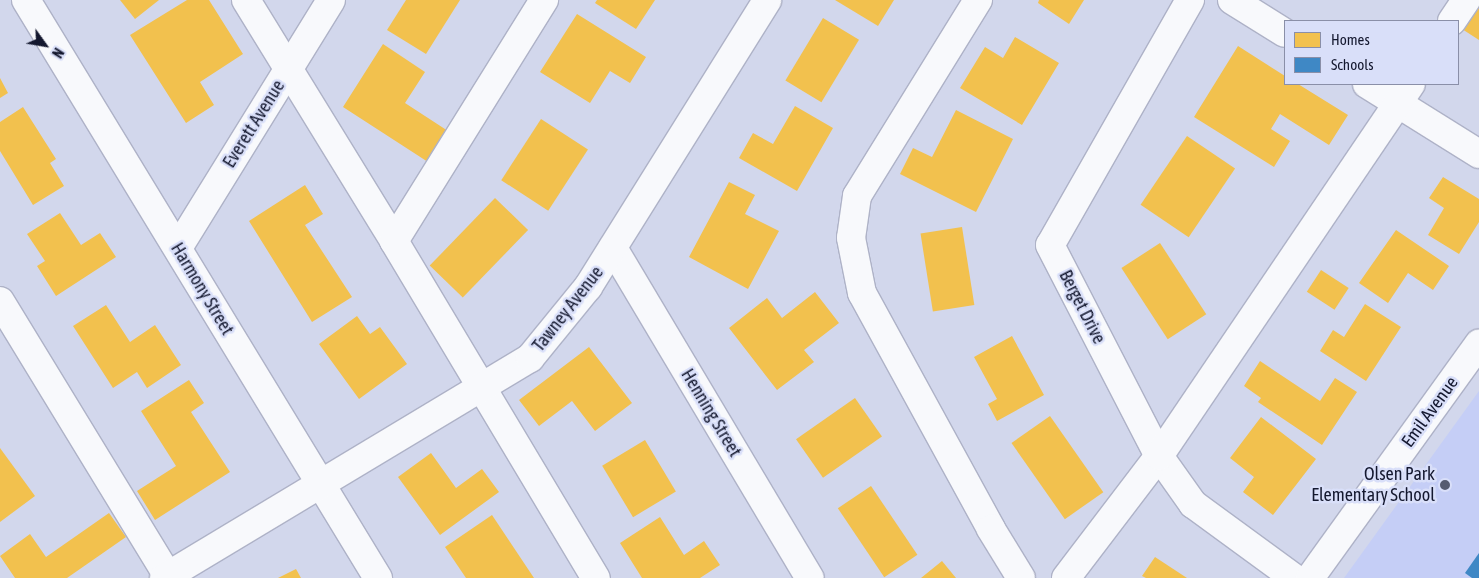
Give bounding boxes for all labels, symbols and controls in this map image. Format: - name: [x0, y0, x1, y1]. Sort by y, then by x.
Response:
- north arrow: [20, 20, 70, 70]
- legend: [1284, 20, 1459, 85]
- text: Homes: [1331, 31, 1370, 48]
- text: N: [49, 45, 67, 61]
- text: Schools: [1331, 56, 1374, 73]
- street label: Everett Avenue: [219, 76, 289, 172]
- street label: Harmony Street: [166, 239, 238, 339]
- street label: Tawney Avenue: [528, 262, 608, 356]
- street label: Berget Drive: [1054, 267, 1110, 347]
- street label: Henning Street: [676, 365, 746, 461]
- street label: Emil Avenue: [1397, 373, 1463, 451]
- place label: Olsen Park Elementary School: [1311, 464, 1435, 506]
- marker: Olsen Park Elementary School: [1439, 479, 1451, 491]

